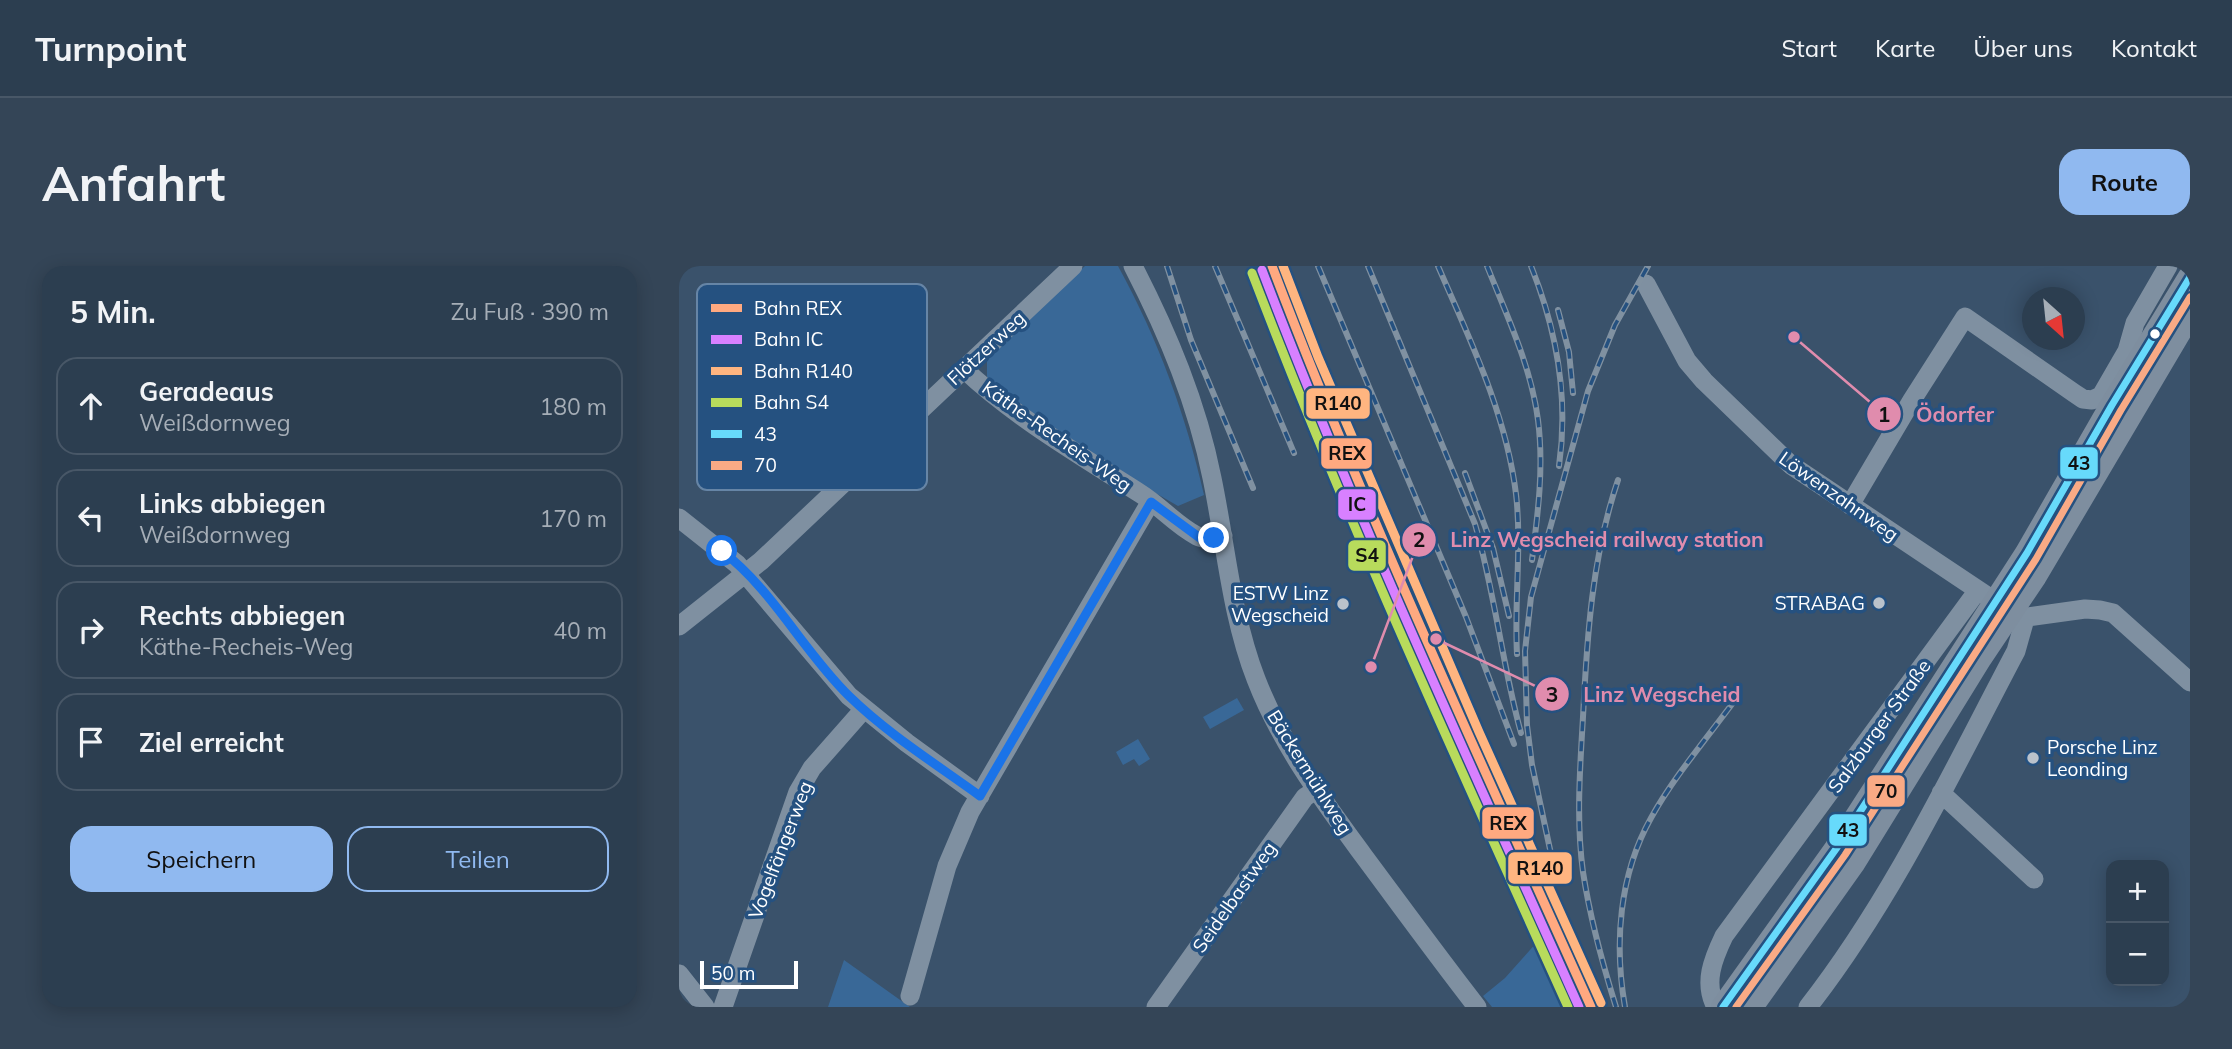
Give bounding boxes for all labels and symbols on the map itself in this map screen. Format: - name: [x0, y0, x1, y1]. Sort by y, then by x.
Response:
- legend: [697, 284, 927, 490]
- north arrow: [2022, 287, 2085, 350]
- text: Bahn REX: [754, 296, 843, 320]
- street label: Flötzerweg: [942, 306, 1030, 390]
- text: Bahn IC: [754, 327, 823, 351]
- unlabelled marker: [2148, 327, 2162, 341]
- text: Bahn R140: [754, 359, 853, 383]
- street label: Käthe-Recheis-Weg: [978, 375, 1136, 497]
- line badge: R140: [1305, 387, 1371, 420]
- text: Bahn S4: [754, 390, 829, 414]
- text: R140: [1314, 391, 1362, 415]
- callout: Ödorfer: [1867, 393, 2008, 435]
- text: 1: [1878, 401, 1890, 427]
- text: Ödorfer: [1916, 401, 1995, 427]
- text: 43: [754, 422, 777, 446]
- line badge: REX: [1320, 437, 1373, 470]
- text: REX: [1328, 441, 1366, 465]
- street label: Löwenzahnweg: [1775, 446, 1903, 546]
- line badge: 43: [2059, 446, 2099, 480]
- text: 43: [2068, 451, 2090, 475]
- text: 70: [754, 453, 777, 477]
- line badge: IC: [1337, 488, 1377, 521]
- text: IC: [1348, 492, 1366, 516]
- callout: Linz Wegscheid railway station: [1402, 519, 1778, 561]
- route end: [1198, 522, 1229, 553]
- text: 2: [1413, 526, 1425, 552]
- text: Linz Wegscheid railway station: [1450, 526, 1764, 552]
- route start: [706, 535, 737, 566]
- line badge: S4: [1347, 539, 1387, 572]
- text: S4: [1355, 543, 1379, 567]
- place label: ESTW Linz Wegscheid: [1231, 581, 1329, 627]
- place label: STRABAG: [1775, 591, 1865, 615]
- marker: STRABAG: [1871, 595, 1887, 611]
- marker: ESTW Linz Wegscheid: [1335, 596, 1351, 612]
- street label: Salzburger Straße: [1822, 654, 1936, 798]
- callout: Linz Wegscheid: [1534, 673, 1755, 715]
- text: 3: [1546, 681, 1558, 707]
- text: Linz Wegscheid: [1583, 681, 1741, 707]
- street label: Bäckermühlweg: [1262, 705, 1358, 839]
- place label: Porsche Linz Leonding: [2047, 735, 2158, 781]
- marker: Porsche Linz Leonding: [2025, 750, 2041, 766]
- line badge: 70: [1866, 774, 1906, 808]
- street label: Vogelfängerweg: [743, 778, 817, 922]
- text: 70: [1875, 779, 1897, 803]
- line badge: REX: [1481, 806, 1535, 840]
- text: REX: [1489, 811, 1527, 835]
- line badge: 43: [1828, 813, 1868, 847]
- text: 43: [1837, 818, 1859, 842]
- street label: Seidelbastweg: [1187, 837, 1281, 957]
- line badge: R140: [1507, 851, 1573, 885]
- text: R140: [1516, 856, 1564, 880]
- scale bar: [700, 958, 798, 990]

